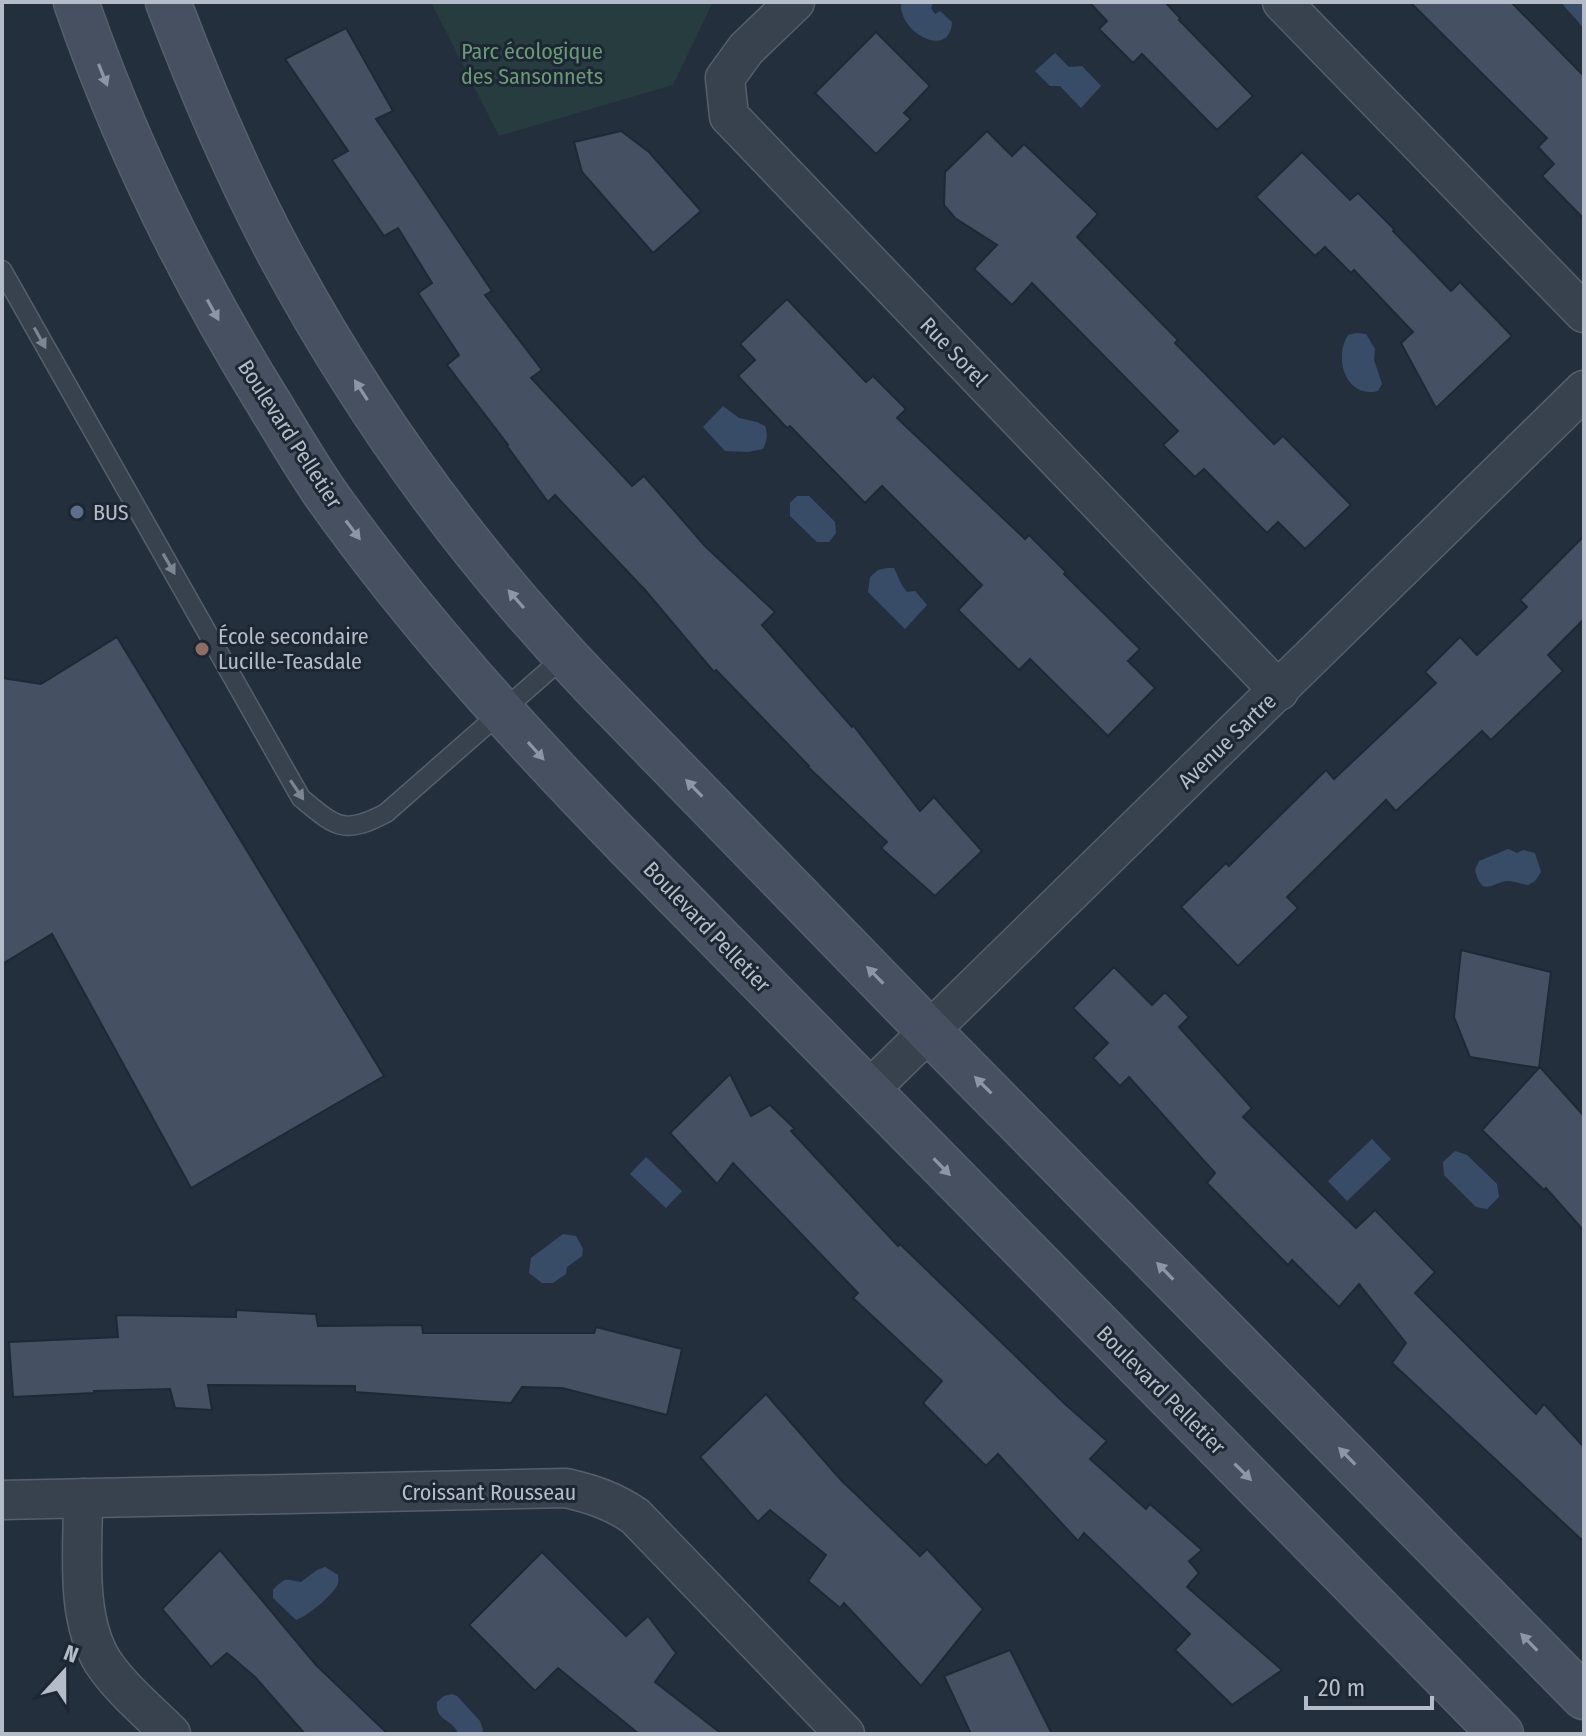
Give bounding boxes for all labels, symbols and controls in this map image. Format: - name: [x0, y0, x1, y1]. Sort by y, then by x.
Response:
- park label: Parc écologique des Sansonnets: [461, 38, 603, 90]
- one-way arrow: [97, 63, 110, 87]
- one-way arrow: [206, 299, 220, 321]
- street label: Rue Sorel: [915, 312, 994, 392]
- one-way arrow: [33, 327, 47, 350]
- street label: Boulevard Pelletier: [232, 355, 348, 513]
- one-way arrow: [355, 379, 369, 401]
- place label: BUS: [93, 499, 129, 526]
- marker: BUS: [68, 503, 86, 521]
- one-way arrow: [344, 519, 360, 540]
- one-way arrow: [162, 553, 176, 576]
- one-way arrow: [508, 589, 525, 609]
- place label: École secondaire Lucille-Teasdale: [218, 623, 369, 675]
- marker: École secondaire Lucille-Teasdale: [193, 640, 211, 658]
- street label: Avenue Sartre: [1172, 688, 1282, 794]
- one-way arrow: [527, 741, 545, 760]
- one-way arrow: [685, 779, 703, 798]
- one-way arrow: [290, 780, 305, 801]
- street label: Boulevard Pelletier: [638, 856, 776, 998]
- one-way arrow: [866, 966, 884, 985]
- one-way arrow: [974, 1076, 993, 1095]
- one-way arrow: [932, 1157, 951, 1176]
- one-way arrow: [1156, 1262, 1175, 1281]
- street label: Boulevard Pelletier: [1091, 1320, 1231, 1460]
- one-way arrow: [1338, 1447, 1357, 1466]
- one-way arrow: [1233, 1462, 1251, 1481]
- street label: Croissant Rousseau: [402, 1479, 576, 1506]
- north arrow: [24, 1632, 104, 1712]
- one-way arrow: [1521, 1633, 1539, 1652]
- text: N: [60, 1639, 82, 1669]
- scale bar: [1306, 1660, 1432, 1710]
- text: 20 m: [1318, 1674, 1365, 1702]

